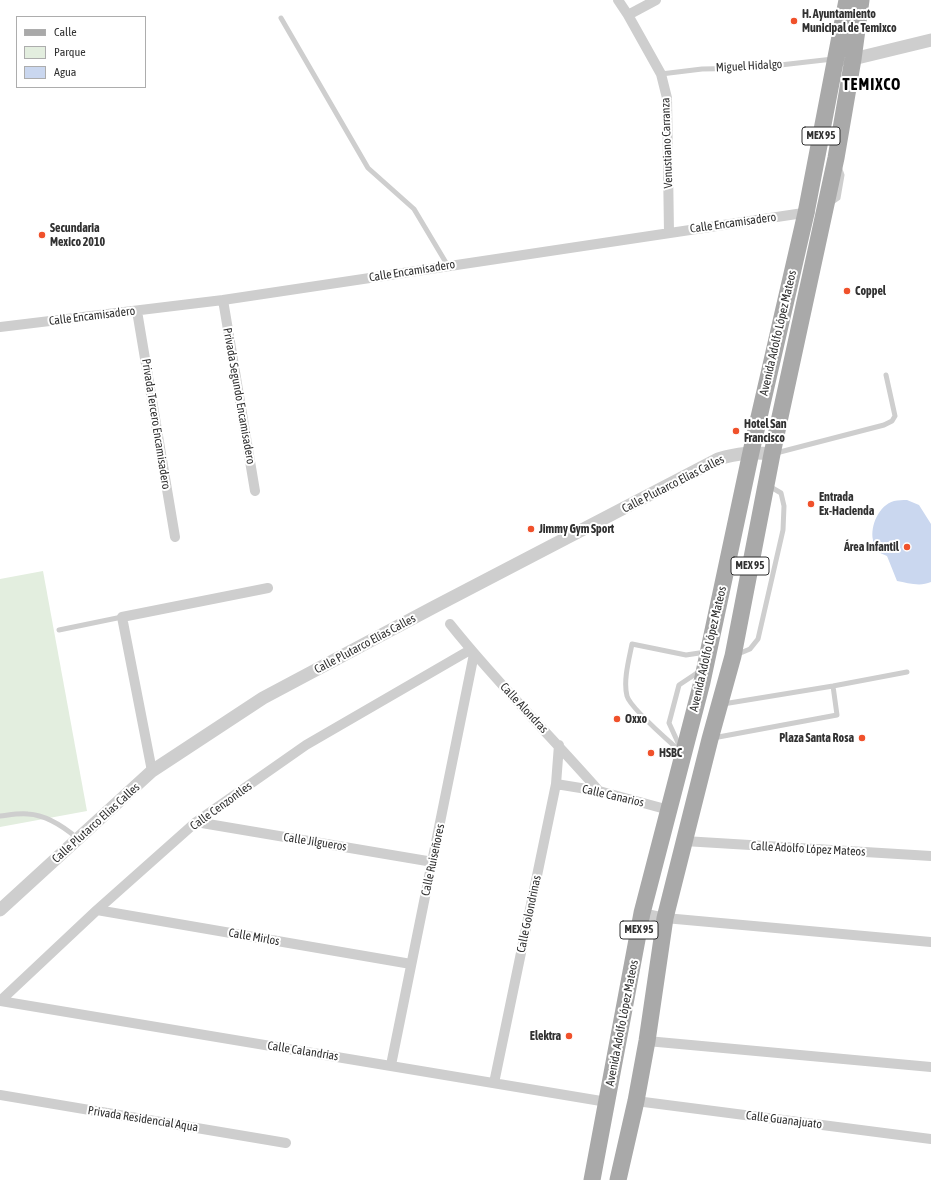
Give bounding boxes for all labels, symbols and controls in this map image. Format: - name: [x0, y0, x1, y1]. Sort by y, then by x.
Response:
- place label: H. Ayuntamiento Municipal de Temixco: [802, 7, 897, 35]
- legend: [16, 16, 146, 88]
- marker: H. Ayuntamiento Municipal de Temixco: [789, 16, 799, 26]
- text: Calle: [54, 25, 77, 39]
- text: Parque: [54, 45, 86, 59]
- street label: Miguel Hidalgo: [715, 57, 783, 75]
- text: Agua: [54, 65, 76, 79]
- district label: TEMIXCO: [843, 75, 901, 95]
- street label: Venustiano Carranza: [658, 97, 676, 189]
- road number: MEX 95: [802, 127, 840, 145]
- street label: Calle Encamisadero: [689, 210, 777, 236]
- place label: Secundaria Mexico 2010: [50, 221, 105, 249]
- marker: Secundaria Mexico 2010: [37, 230, 47, 240]
- street label: Calle Encamisadero: [368, 257, 456, 285]
- street label: Avenida Adolfo López Mateos: [757, 269, 799, 397]
- place label: Coppel: [855, 284, 886, 298]
- marker: Coppel: [842, 286, 852, 296]
- street label: Calle Encamisadero: [48, 304, 136, 328]
- street label: Privada Segundo Encamisadero: [220, 327, 258, 465]
- street label: Privada Tercero Encamisadero: [139, 358, 173, 490]
- place label: Hotel San Francisco: [744, 417, 787, 445]
- marker: Hotel San Francisco: [731, 426, 741, 436]
- street label: Calle Plutarco Elías Calles: [619, 452, 727, 516]
- place label: Entrada Ex-Hacienda: [819, 490, 874, 518]
- marker: Entrada Ex-Hacienda: [806, 499, 816, 509]
- place label: Jimmy Gym Sport: [539, 522, 614, 536]
- marker: Jimmy Gym Sport: [526, 524, 536, 534]
- place label: Área Infantil: [844, 540, 899, 554]
- marker: Área Infantil: [902, 542, 912, 552]
- road number: MEX 95: [731, 557, 769, 575]
- street label: Avenida Adolfo López Mateos: [687, 585, 729, 713]
- street label: Calle Plutarco Elías Calles: [312, 611, 418, 677]
- street label: Calle Alondras: [497, 680, 551, 736]
- place label: Oxxo: [625, 712, 647, 726]
- marker: Oxxo: [612, 714, 622, 724]
- place label: Plaza Santa Rosa: [779, 731, 854, 745]
- marker: Plaza Santa Rosa: [857, 733, 867, 743]
- place label: HSBC: [659, 746, 682, 760]
- marker: HSBC: [646, 748, 656, 758]
- street label: Calle Cenzontles: [187, 779, 255, 833]
- street label: Calle Plutarco Elías Calles: [49, 780, 143, 866]
- street label: Calle Canarios: [581, 782, 645, 810]
- street label: Calle Ruiseñores: [418, 823, 448, 897]
- street label: Calle Jilgueros: [282, 830, 348, 854]
- street label: Calle Adolfo López Mateos: [750, 839, 866, 859]
- street label: Calle Golondrinas: [514, 874, 544, 954]
- road number: MEX 95: [620, 921, 658, 939]
- street label: Calle Mirlos: [227, 925, 281, 949]
- street label: Avenida Adolfo López Mateos: [603, 959, 641, 1087]
- place label: Elektra: [530, 1029, 561, 1043]
- marker: Elektra: [564, 1031, 574, 1041]
- street label: Calle Calandrias: [266, 1038, 340, 1064]
- street label: Privada Residencial Aqua: [87, 1103, 199, 1135]
- street label: Calle Guanajuato: [745, 1108, 823, 1132]

